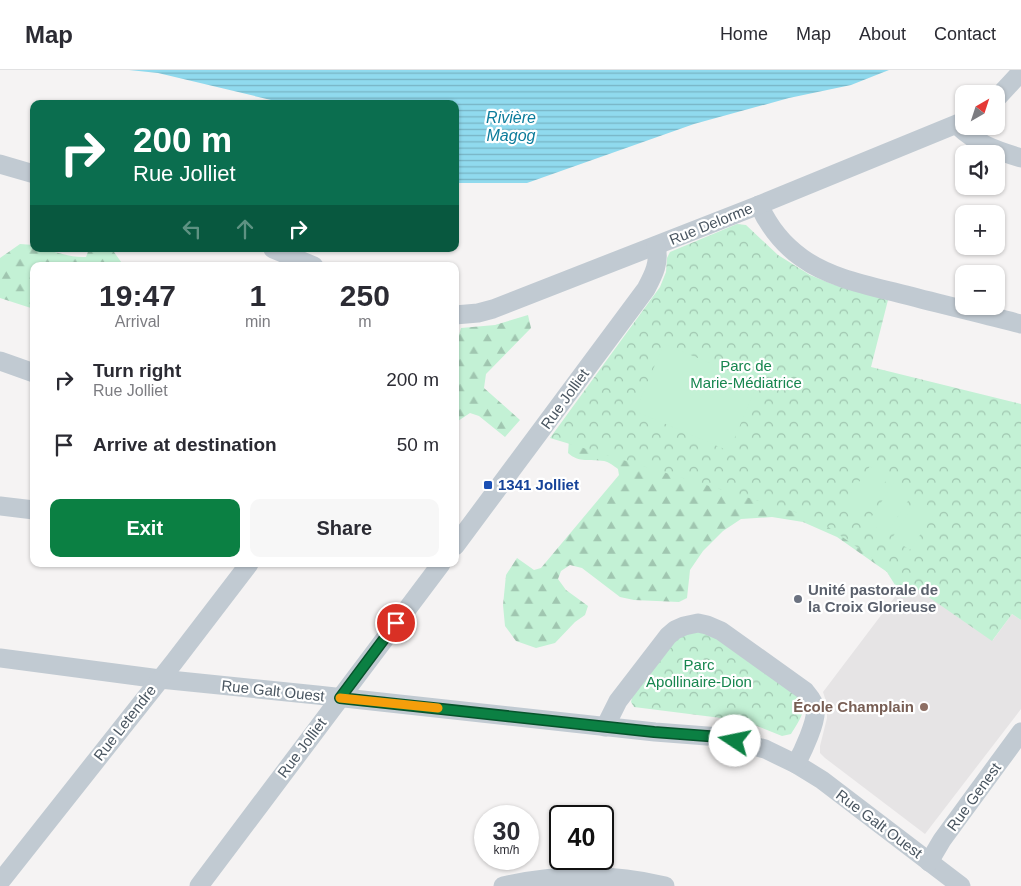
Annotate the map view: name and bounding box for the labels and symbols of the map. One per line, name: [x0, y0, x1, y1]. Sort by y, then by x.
north arrow: [955, 85, 1005, 135]
water label: Rivière Magog: [486, 109, 536, 144]
street label: Rue Delorme: [667, 199, 755, 248]
park label: Parc de Marie-Médiatrice: [690, 357, 802, 391]
street label: Rue Jolliet: [537, 365, 593, 432]
place label: 1341 Jolliet: [498, 476, 579, 493]
marker: 1341 Jolliet: [482, 479, 494, 491]
place label: Unité pastorale de la Croix Glorieuse: [808, 581, 938, 615]
marker: Unité pastorale de la Croix Glorieuse: [792, 593, 804, 605]
pin: [375, 602, 417, 644]
park label: Parc Apollinaire-Dion: [646, 656, 752, 690]
street label: Rue Galt Ouest: [221, 677, 326, 704]
street label: Rue Letendre: [90, 682, 159, 764]
place label: École Champlain: [793, 698, 914, 715]
marker: École Champlain: [918, 701, 930, 713]
street label: Rue Jolliet: [274, 714, 330, 781]
position arrow: [708, 714, 760, 766]
street label: Rue Genest: [943, 759, 1004, 834]
street label: Rue Galt Ouest: [833, 786, 926, 862]
speed limit sign: 40: [549, 805, 614, 870]

